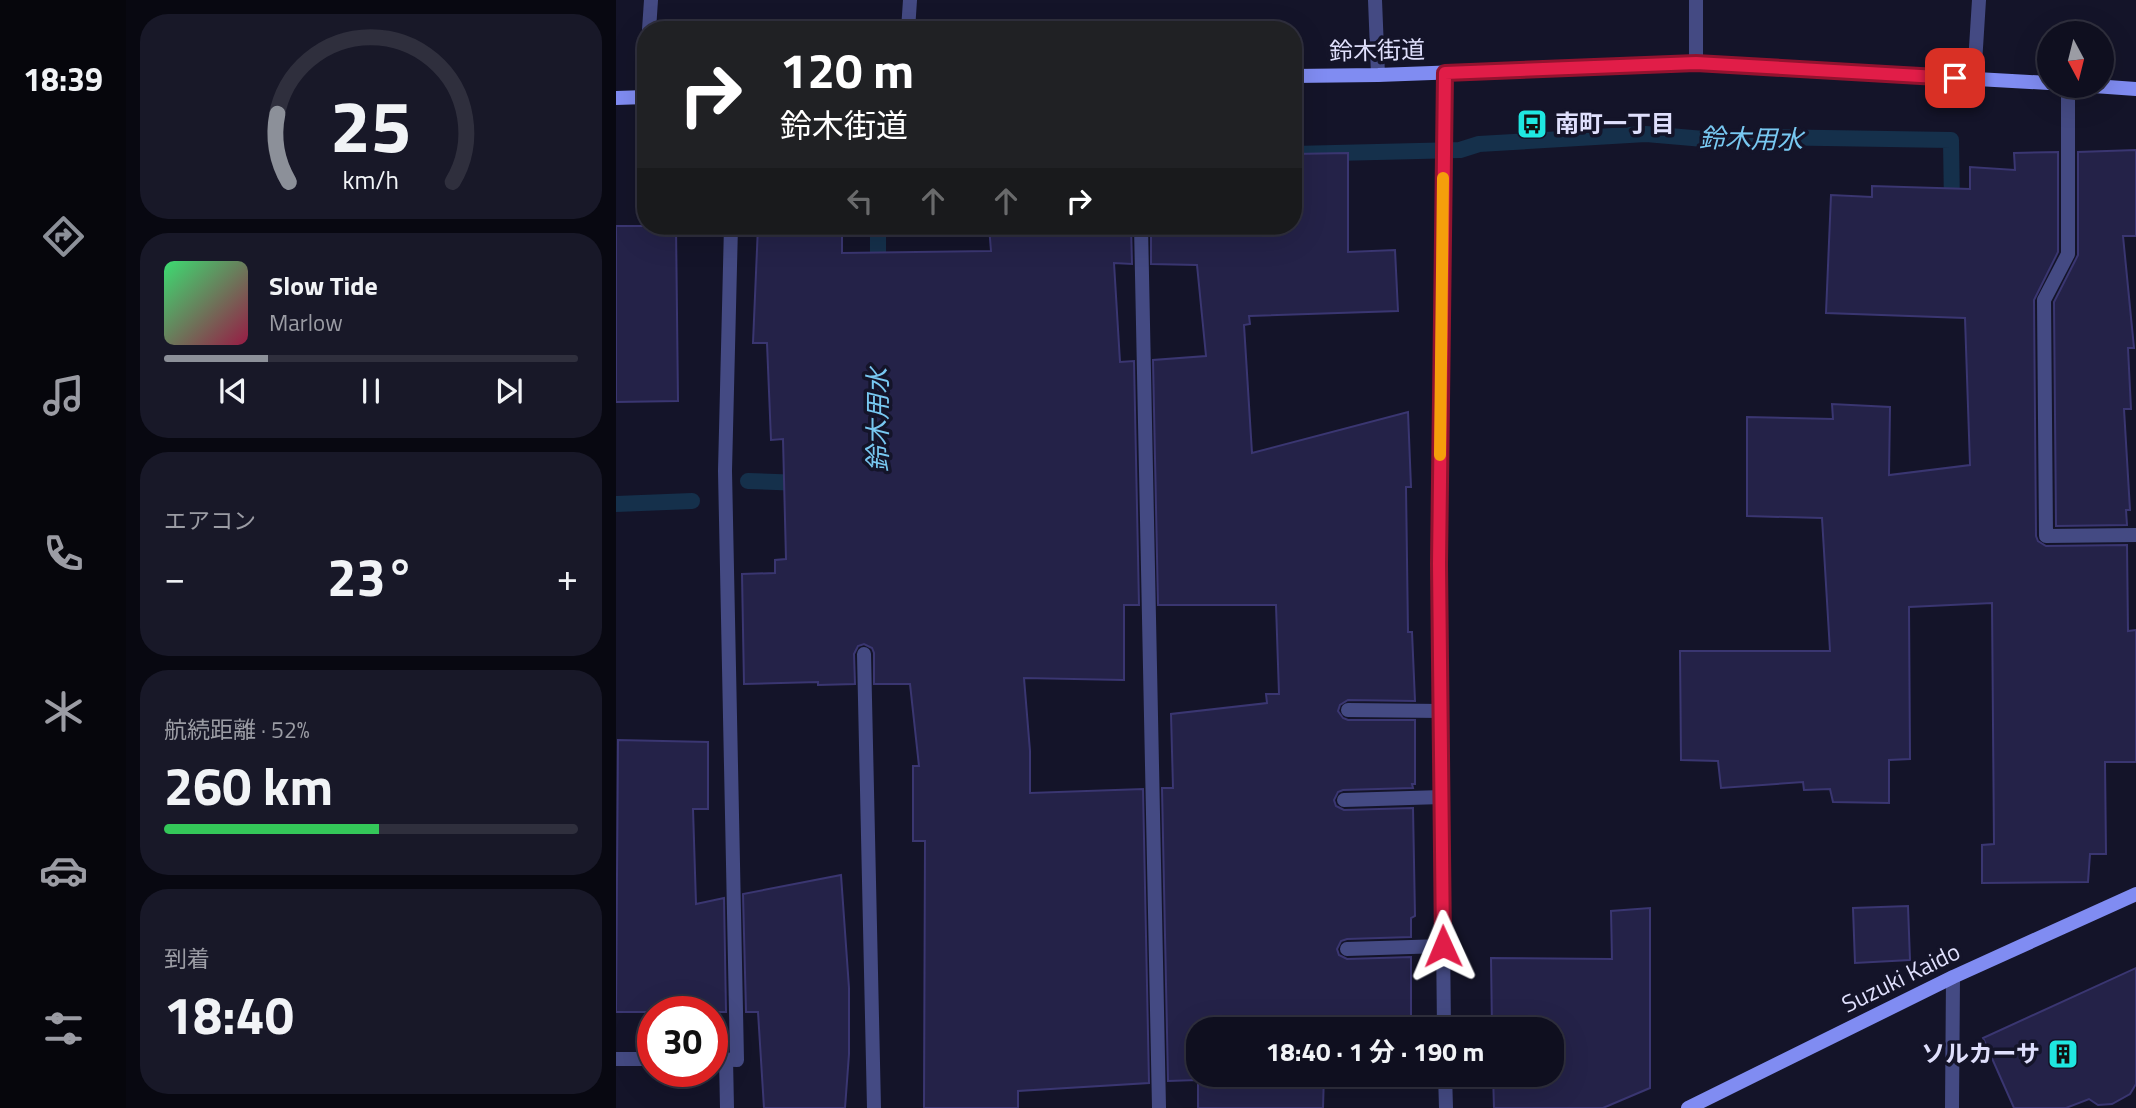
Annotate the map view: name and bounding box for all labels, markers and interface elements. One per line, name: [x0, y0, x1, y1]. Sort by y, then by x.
north arrow: [2037, 21, 2114, 98]
map controls: [2037, 21, 2114, 98]
street label: 鈴木街道: [1329, 31, 1425, 69]
text: 120 m: [780, 32, 914, 107]
pin: [1925, 48, 1985, 108]
icon: right: [665, 49, 756, 140]
text: 18:39: [23, 55, 103, 103]
icon: arrive: [1936, 59, 1974, 97]
text: 25: [330, 71, 412, 181]
text: 鈴木街道: [780, 101, 908, 149]
place label: 南町一丁目: [1555, 105, 1675, 141]
bus stop icon: 南町一丁目: [1515, 107, 1549, 141]
water label: 鈴木用水: [1699, 118, 1806, 159]
text: km/h: [343, 161, 399, 199]
icon: left: [841, 182, 879, 220]
icon: ahead: [914, 182, 952, 220]
icon: ahead: [987, 182, 1025, 220]
icon: right: [1060, 182, 1098, 220]
icon: directions: [39, 212, 88, 261]
text: Slow Tide: [269, 266, 378, 305]
text: Marlow: [269, 305, 343, 340]
water label: 鈴木用水: [858, 365, 897, 472]
icon: music: [39, 371, 88, 420]
icon: previous: [214, 372, 252, 410]
icon: pause: [352, 372, 390, 410]
icon: next: [490, 372, 528, 410]
text: エアコン: [164, 503, 256, 538]
icon: phone: [39, 529, 88, 578]
text: 23°: [327, 537, 415, 616]
text: −: [164, 548, 185, 606]
text: +: [557, 548, 578, 606]
icon: climate: [39, 687, 88, 736]
text: 航続距離 · 52%: [164, 712, 310, 747]
text: 260 km: [164, 746, 333, 825]
icon: car: [39, 846, 88, 895]
position arrow: [1406, 909, 1480, 983]
street label: Suzuki Kaido: [1835, 933, 1966, 1021]
text: 到着: [164, 941, 210, 976]
text: 18:40: [164, 975, 294, 1054]
speed limit sign: 30: [637, 996, 728, 1087]
icon: filters: [39, 1004, 88, 1053]
text: 18:40 · 1 分 · 190 m: [1266, 1032, 1484, 1071]
place label: ソルカーサ: [1921, 1035, 2040, 1071]
building icon: ソルカーサ: [2046, 1037, 2080, 1071]

